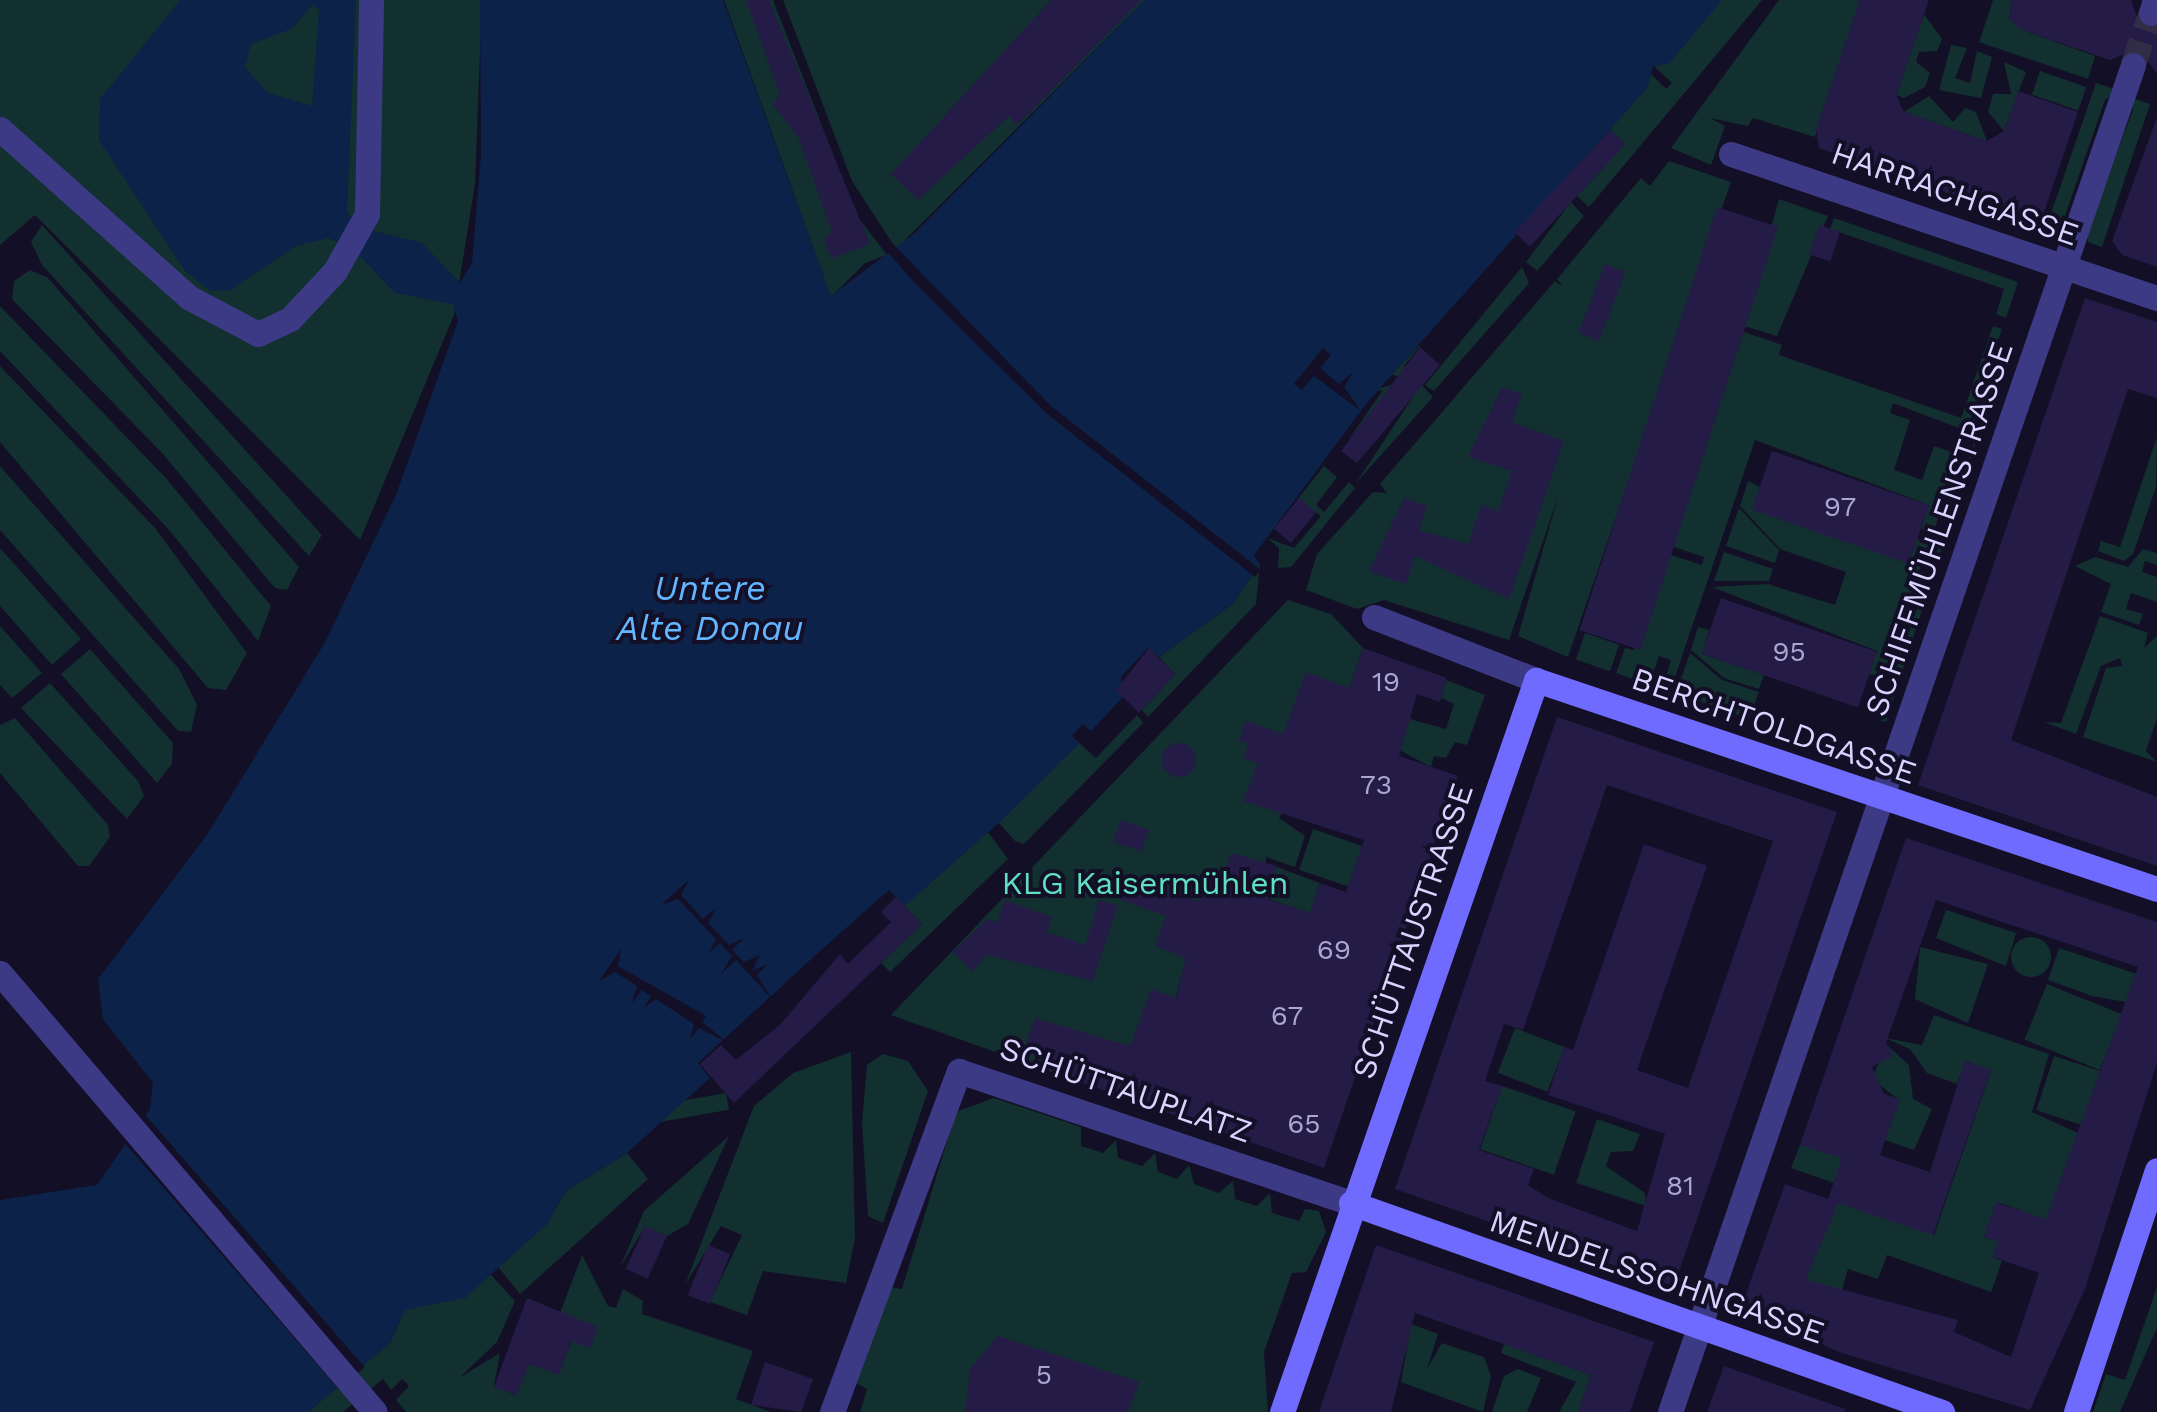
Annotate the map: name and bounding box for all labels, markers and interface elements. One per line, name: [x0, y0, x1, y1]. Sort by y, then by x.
street label: HARRACHGASSE: [1827, 134, 2083, 254]
street label: SCHIFFMÜHLENSTRASSE: [1857, 337, 2021, 721]
house number: 97: [1824, 490, 1856, 524]
water label: Untere Alte Donau: [616, 567, 804, 649]
house number: 95: [1772, 635, 1806, 669]
street label: BERCHTOLDGASSE: [1627, 659, 1921, 793]
house number: 19: [1372, 665, 1400, 699]
house number: 73: [1360, 768, 1392, 802]
street label: SCHÜTTAUSTRASSE: [1344, 778, 1482, 1084]
park label: KLG Kaisermühlen: [1001, 864, 1289, 902]
house number: 69: [1317, 933, 1351, 967]
house number: 67: [1271, 999, 1303, 1033]
street label: SCHÜTTAUPLATZ: [995, 1029, 1257, 1151]
house number: 65: [1287, 1107, 1321, 1141]
house number: 81: [1666, 1169, 1694, 1203]
street label: MENDELSSOHNGASSE: [1485, 1202, 1829, 1352]
house number: 5: [1036, 1358, 1052, 1392]

